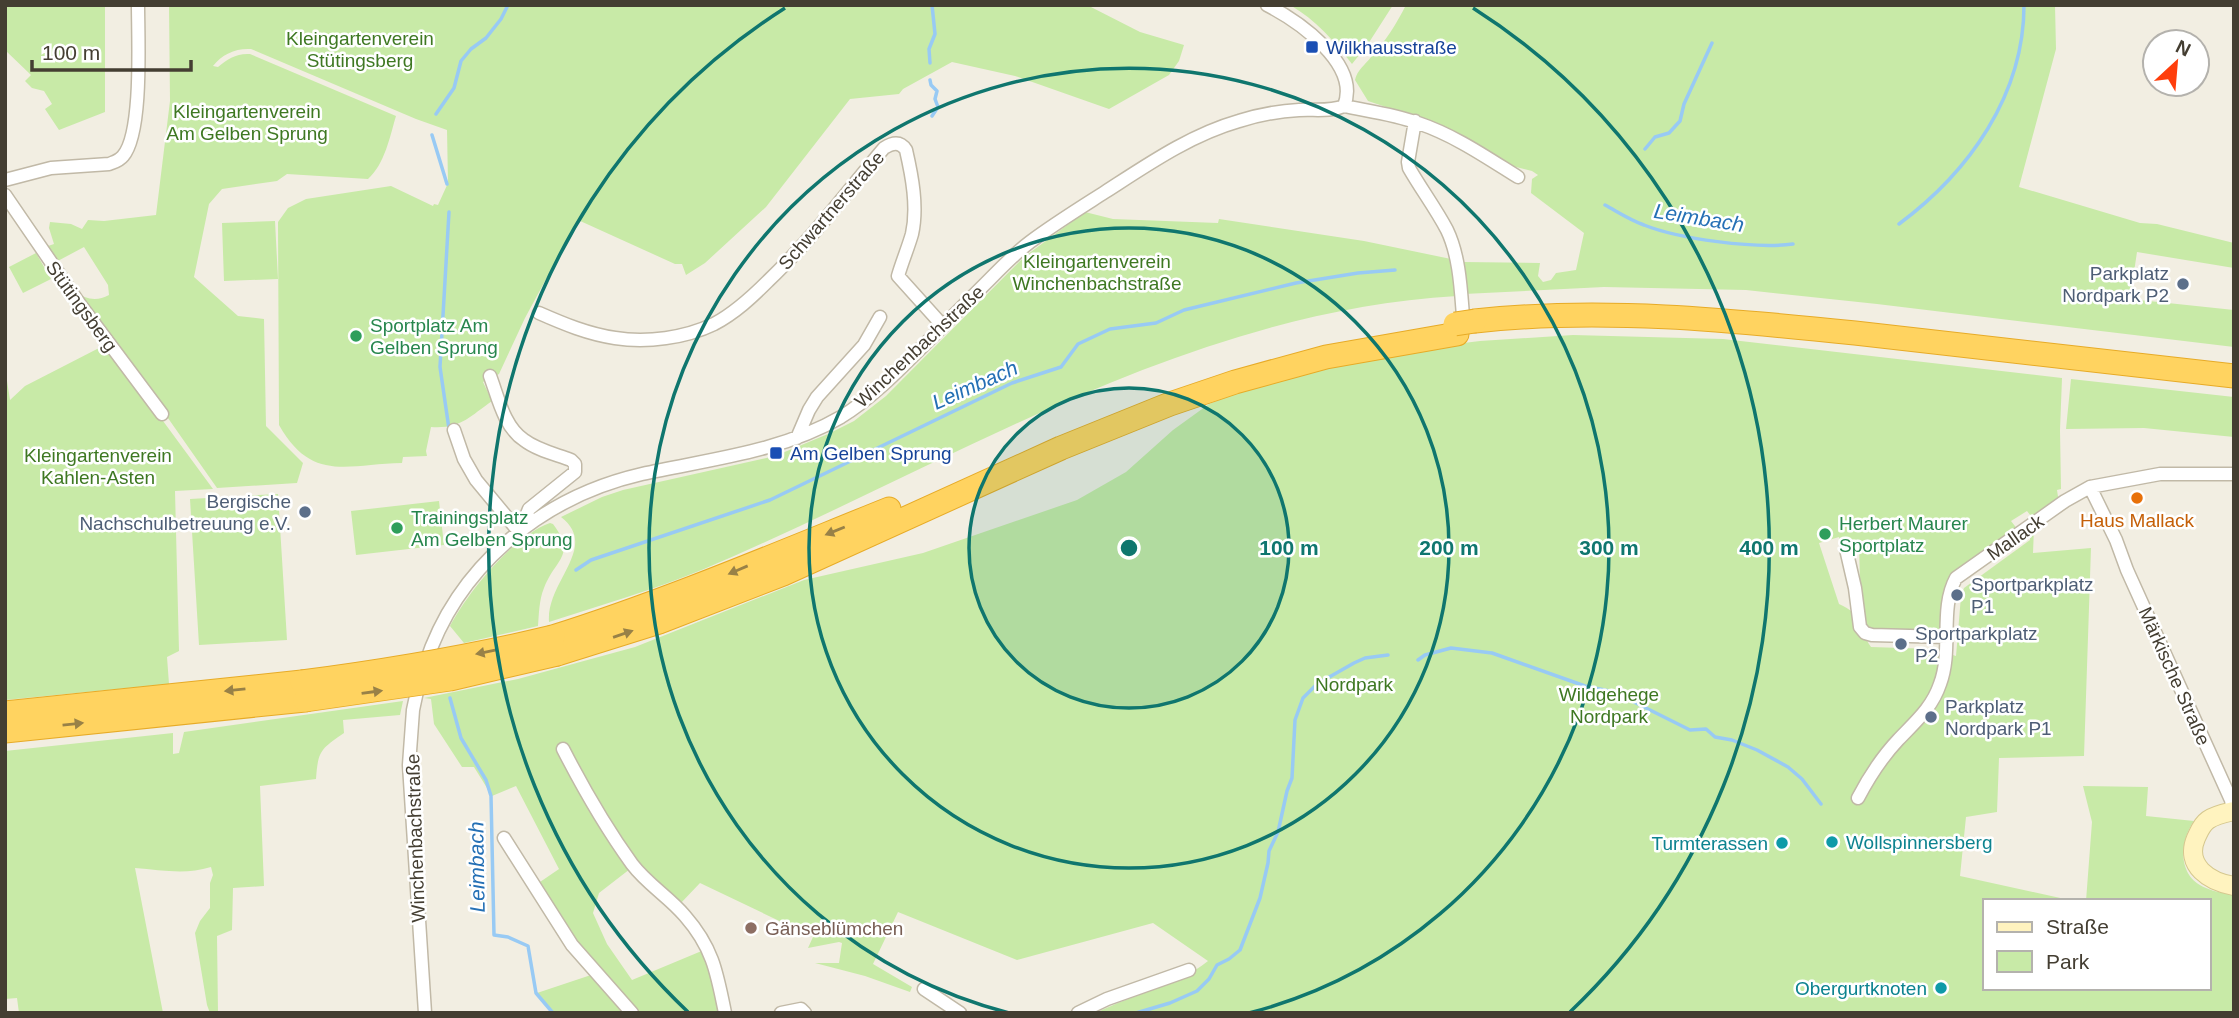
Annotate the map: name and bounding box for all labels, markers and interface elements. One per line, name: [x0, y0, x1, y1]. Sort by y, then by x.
scale bar: [32, 28, 191, 72]
park label: Kleingartenverein Stütingsberg: [286, 28, 434, 71]
north arrow: [2141, 28, 2211, 98]
text: N: [2172, 36, 2194, 61]
place label: Wilkhausstraße: [1326, 37, 1457, 58]
marker: Wilkhausstraße: [1304, 39, 1320, 55]
text: 100 m: [42, 41, 100, 64]
park label: Kleingartenverein Am Gelben Sprung: [166, 101, 328, 144]
street label: Schwartnerstraße: [774, 147, 888, 274]
water label: Leimbach: [1652, 199, 1746, 236]
park label: Kleingartenverein Winchenbachstraße: [1013, 251, 1181, 294]
street label: Stütingsberg: [42, 257, 121, 356]
place label: Parkplatz Nordpark P2: [2062, 263, 2169, 306]
marker: Parkplatz Nordpark P2: [2175, 276, 2191, 292]
street label: Winchenbachstraße: [850, 281, 988, 412]
place label: Sportplatz Am Gelben Sprung: [370, 315, 498, 358]
marker: Sportplatz Am Gelben Sprung: [348, 328, 364, 344]
water label: Leimbach: [929, 356, 1021, 414]
place label: Am Gelben Sprung: [790, 443, 952, 464]
park label: Kleingartenverein Kahlen-Asten: [24, 445, 172, 488]
marker: Am Gelben Sprung: [768, 445, 784, 461]
marker: Haus Mallack: [2129, 490, 2145, 506]
place label: Bergische Nachschulbetreuung e.V.: [79, 491, 291, 534]
marker: Bergische Nachschulbetreuung e.V.: [297, 504, 313, 520]
place label: Trainingsplatz Am Gelben Sprung: [411, 507, 573, 550]
street label: Mallack: [1983, 510, 2048, 564]
place label: Haus Mallack: [2080, 510, 2195, 531]
place label: Herbert Maurer Sportplatz: [1839, 513, 1968, 556]
marker: Trainingsplatz Am Gelben Sprung: [389, 520, 405, 536]
one-way arrow: [824, 525, 845, 536]
marker: Herbert Maurer Sportplatz: [1817, 526, 1833, 542]
centre of rings: [1117, 536, 1141, 560]
text: 100 m: [1259, 536, 1319, 559]
text: 200 m: [1419, 536, 1479, 559]
text: 300 m: [1579, 536, 1639, 559]
text: 400 m: [1739, 536, 1799, 559]
one-way arrow: [727, 565, 748, 576]
place label: Sportparkplatz P1: [1971, 574, 2094, 617]
marker: Sportparkplatz P1: [1949, 587, 1965, 603]
street label: Märkische Straße: [2135, 604, 2214, 748]
place label: Sportparkplatz P2: [1915, 623, 2038, 666]
one-way arrow: [612, 628, 633, 639]
marker: Sportparkplatz P2: [1893, 636, 1909, 652]
one-way arrow: [475, 647, 497, 658]
park label: Nordpark: [1315, 674, 1394, 695]
one-way arrow: [223, 684, 245, 695]
park label: Wildgehege Nordpark: [1559, 684, 1659, 727]
one-way arrow: [361, 686, 383, 697]
place label: Parkplatz Nordpark P1: [1945, 696, 2052, 739]
marker: Parkplatz Nordpark P1: [1923, 709, 1939, 725]
one-way arrow: [62, 719, 84, 730]
street label: Winchenbachstraße: [402, 753, 429, 923]
water label: Leimbach: [464, 821, 489, 913]
place label: Wollspinnersberg: [1846, 832, 1992, 853]
place label: Turmterassen: [1652, 833, 1768, 854]
marker: Wollspinnersberg: [1824, 834, 1840, 850]
marker: Turmterassen: [1774, 835, 1790, 851]
legend: [1983, 899, 2211, 990]
text: Straße: [2046, 915, 2109, 938]
place label: Gänseblümchen: [765, 918, 903, 939]
marker: Gänseblümchen: [743, 920, 759, 936]
text: Park: [2046, 950, 2090, 973]
place label: Obergurtknoten: [1795, 978, 1927, 999]
marker: Obergurtknoten: [1933, 980, 1949, 996]

